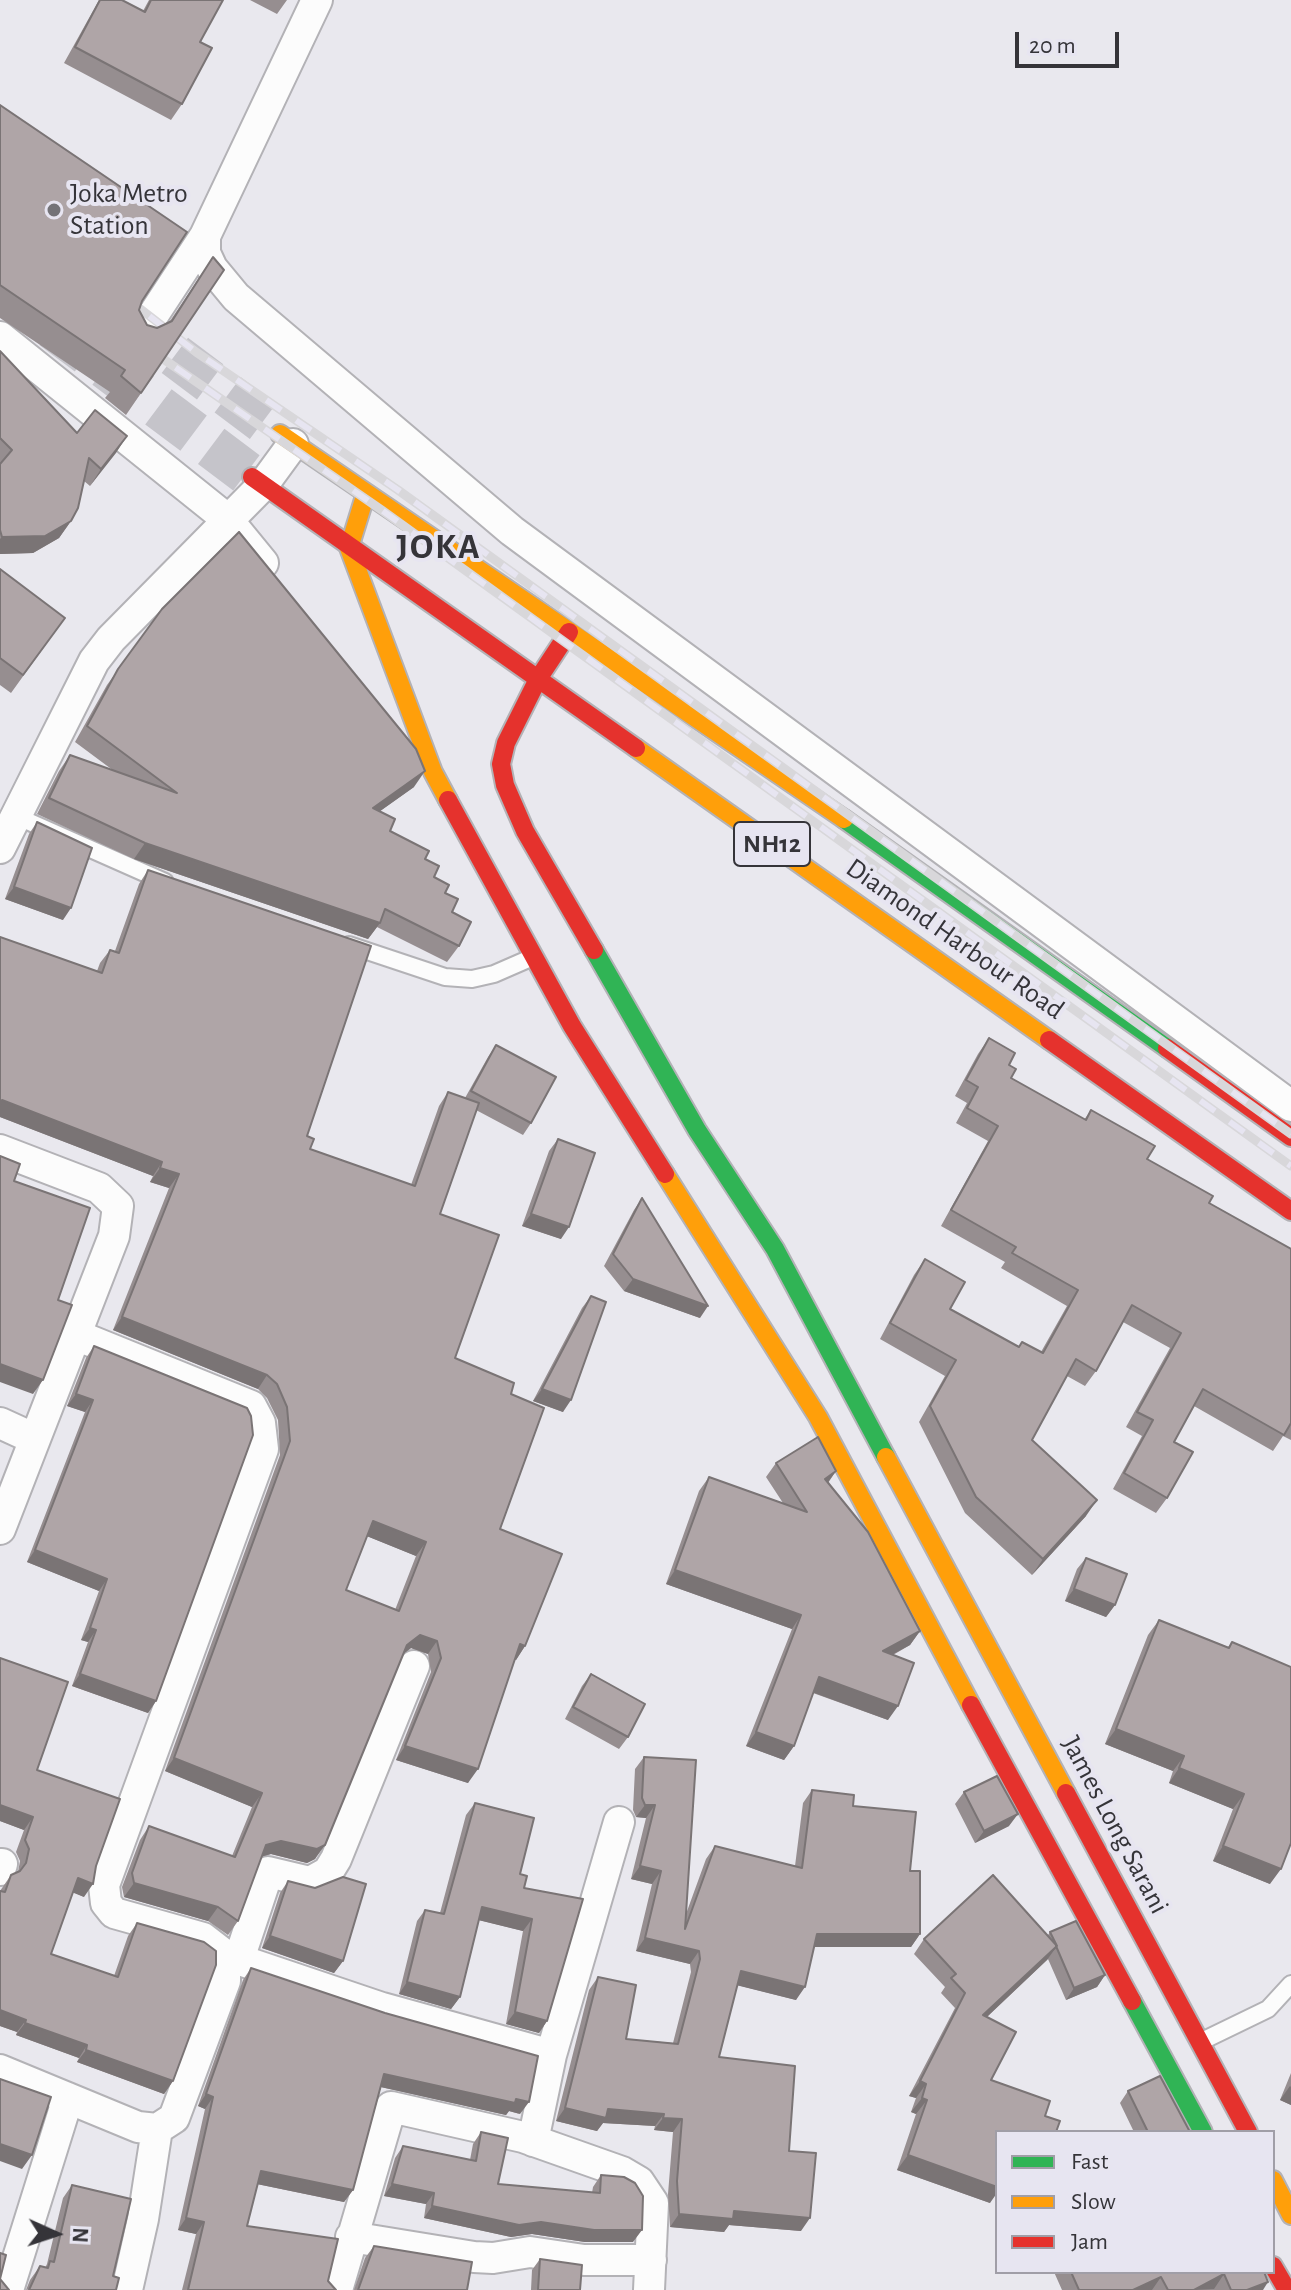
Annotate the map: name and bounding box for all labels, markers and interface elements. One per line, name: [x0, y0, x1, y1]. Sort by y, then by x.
scale bar: [1019, 16, 1123, 66]
text: 20 m: [1029, 34, 1076, 58]
place label: Joka Metro Station: [70, 177, 188, 243]
marker: Joka Metro Station: [45, 201, 63, 219]
district label: JOKA: [396, 525, 482, 569]
road number: NH12: [734, 822, 810, 866]
street label: Diamond Harbour Road: [839, 851, 1071, 1027]
street label: James Long Sarani: [1054, 1730, 1176, 1920]
legend: [995, 2130, 1275, 2274]
text: Fast: [1071, 2150, 1108, 2174]
text: Slow: [1071, 2190, 1116, 2214]
north arrow: [16, 2194, 96, 2274]
text: N: [69, 2227, 91, 2243]
text: Jam: [1071, 2230, 1108, 2254]

